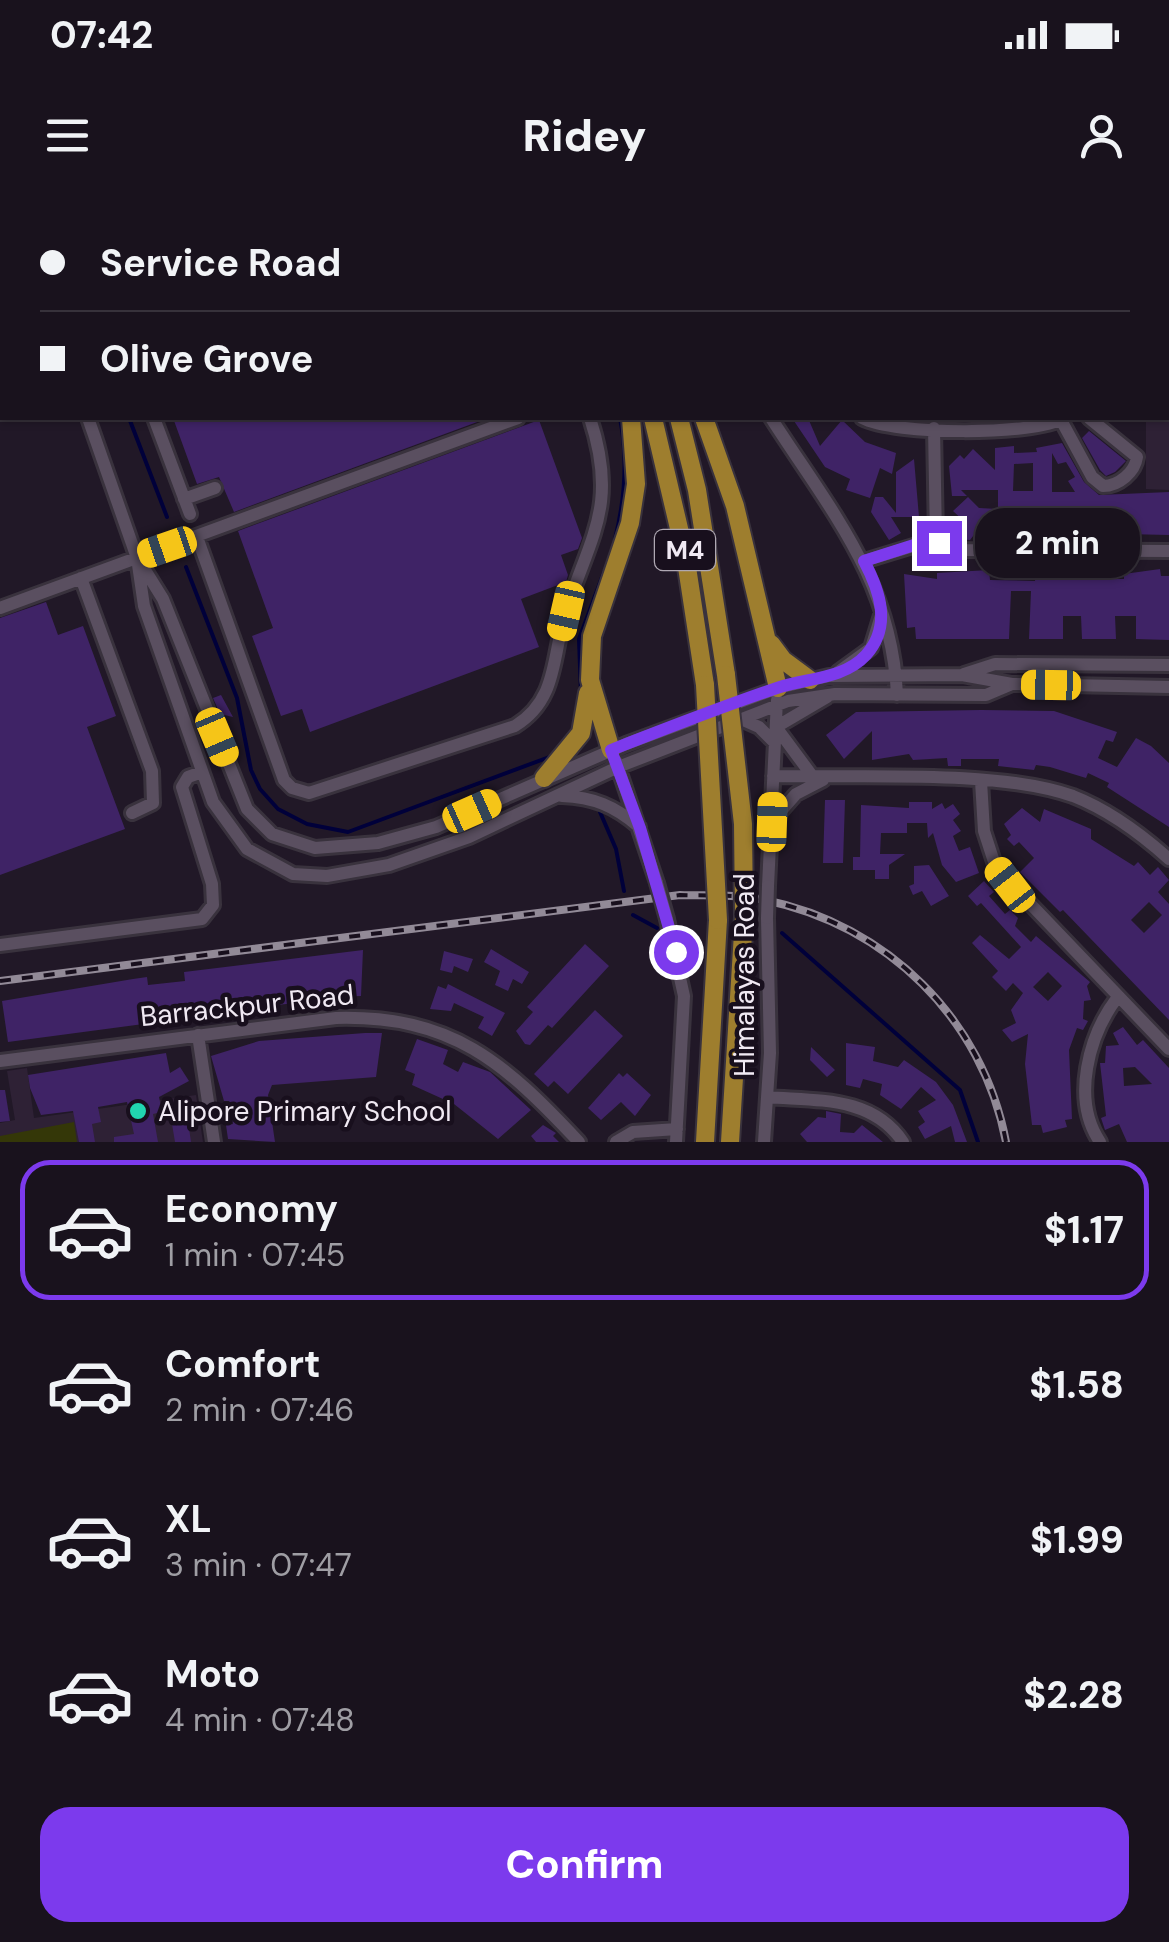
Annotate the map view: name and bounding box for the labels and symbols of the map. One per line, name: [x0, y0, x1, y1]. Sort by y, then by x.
callout: 2 min: [974, 508, 1139, 578]
route end: [917, 521, 962, 566]
car: [134, 523, 200, 571]
road number: M4: [655, 530, 715, 570]
car: [545, 578, 587, 644]
car: [1021, 669, 1081, 701]
car: [191, 704, 243, 770]
car: [438, 785, 506, 837]
car: [756, 791, 788, 853]
car: [980, 852, 1040, 918]
street label: Himalayas Road: [726, 873, 763, 1077]
route start: [654, 930, 699, 975]
street label: Barrackpur Road: [138, 976, 356, 1035]
place label: Alipore Primary School: [158, 1093, 452, 1130]
marker: Alipore Primary School: [127, 1100, 149, 1122]

